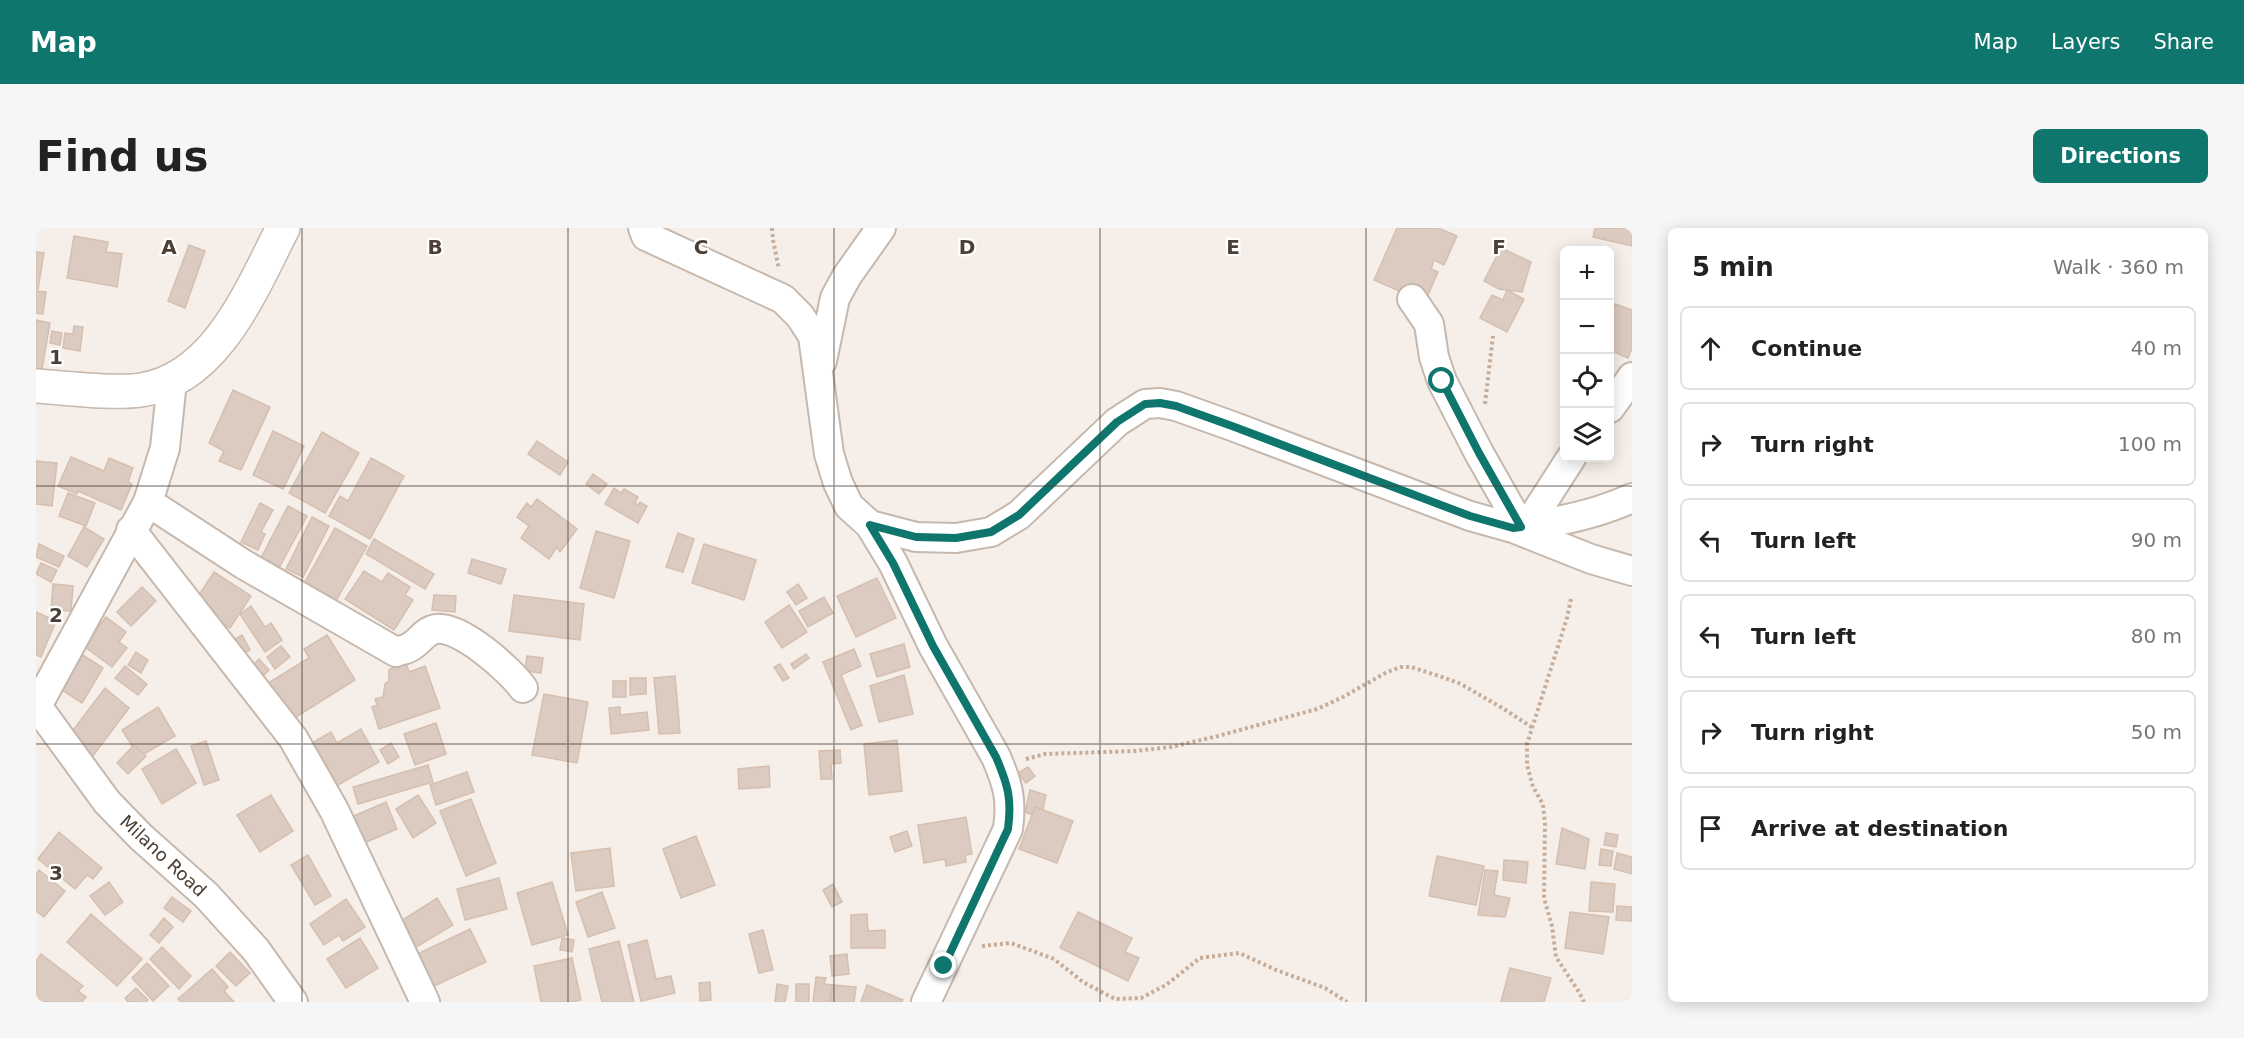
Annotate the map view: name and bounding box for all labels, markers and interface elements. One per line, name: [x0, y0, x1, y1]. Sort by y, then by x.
text: Map: [30, 26, 97, 59]
text: Map: [1974, 30, 2018, 54]
text: Layers: [2051, 30, 2120, 54]
text: Share: [2153, 30, 2214, 54]
button: Directions: [2033, 129, 2208, 183]
text: Find us: [36, 132, 209, 181]
text: A: [161, 235, 177, 259]
text: B: [427, 235, 443, 259]
text: C: [694, 235, 708, 259]
text: D: [959, 235, 975, 259]
text: E: [1226, 235, 1240, 259]
text: F: [1492, 235, 1506, 259]
map controls: [1560, 246, 1614, 462]
button: +: [1560, 246, 1614, 300]
text: 5 min: [1692, 252, 1774, 282]
text: Walk · 360 m: [2053, 255, 2184, 279]
button: −: [1560, 300, 1614, 354]
icon: ahead: [1694, 332, 1727, 365]
text: Continue: [1751, 336, 1862, 361]
text: 40 m: [2131, 336, 2182, 360]
text: 1: [49, 345, 63, 369]
button: locate: [1560, 354, 1614, 408]
route start: [1428, 367, 1454, 393]
button: layers: [1560, 408, 1614, 462]
icon: right: [1694, 428, 1727, 461]
text: Turn right: [1751, 432, 1874, 457]
text: 100 m: [2118, 432, 2182, 456]
icon: left: [1694, 524, 1727, 557]
text: Turn left: [1751, 528, 1856, 553]
text: 90 m: [2131, 528, 2182, 552]
text: 2: [49, 603, 63, 627]
icon: left: [1694, 620, 1727, 653]
text: Turn left: [1751, 624, 1856, 649]
text: 80 m: [2131, 624, 2182, 648]
icon: right: [1694, 716, 1727, 749]
text: Turn right: [1751, 720, 1874, 745]
text: 50 m: [2131, 720, 2182, 744]
street label: Milano Road: [116, 810, 211, 901]
icon: arrive: [1694, 812, 1727, 845]
text: Arrive at destination: [1751, 816, 2008, 841]
text: 3: [49, 861, 63, 885]
route end: [930, 952, 956, 978]

